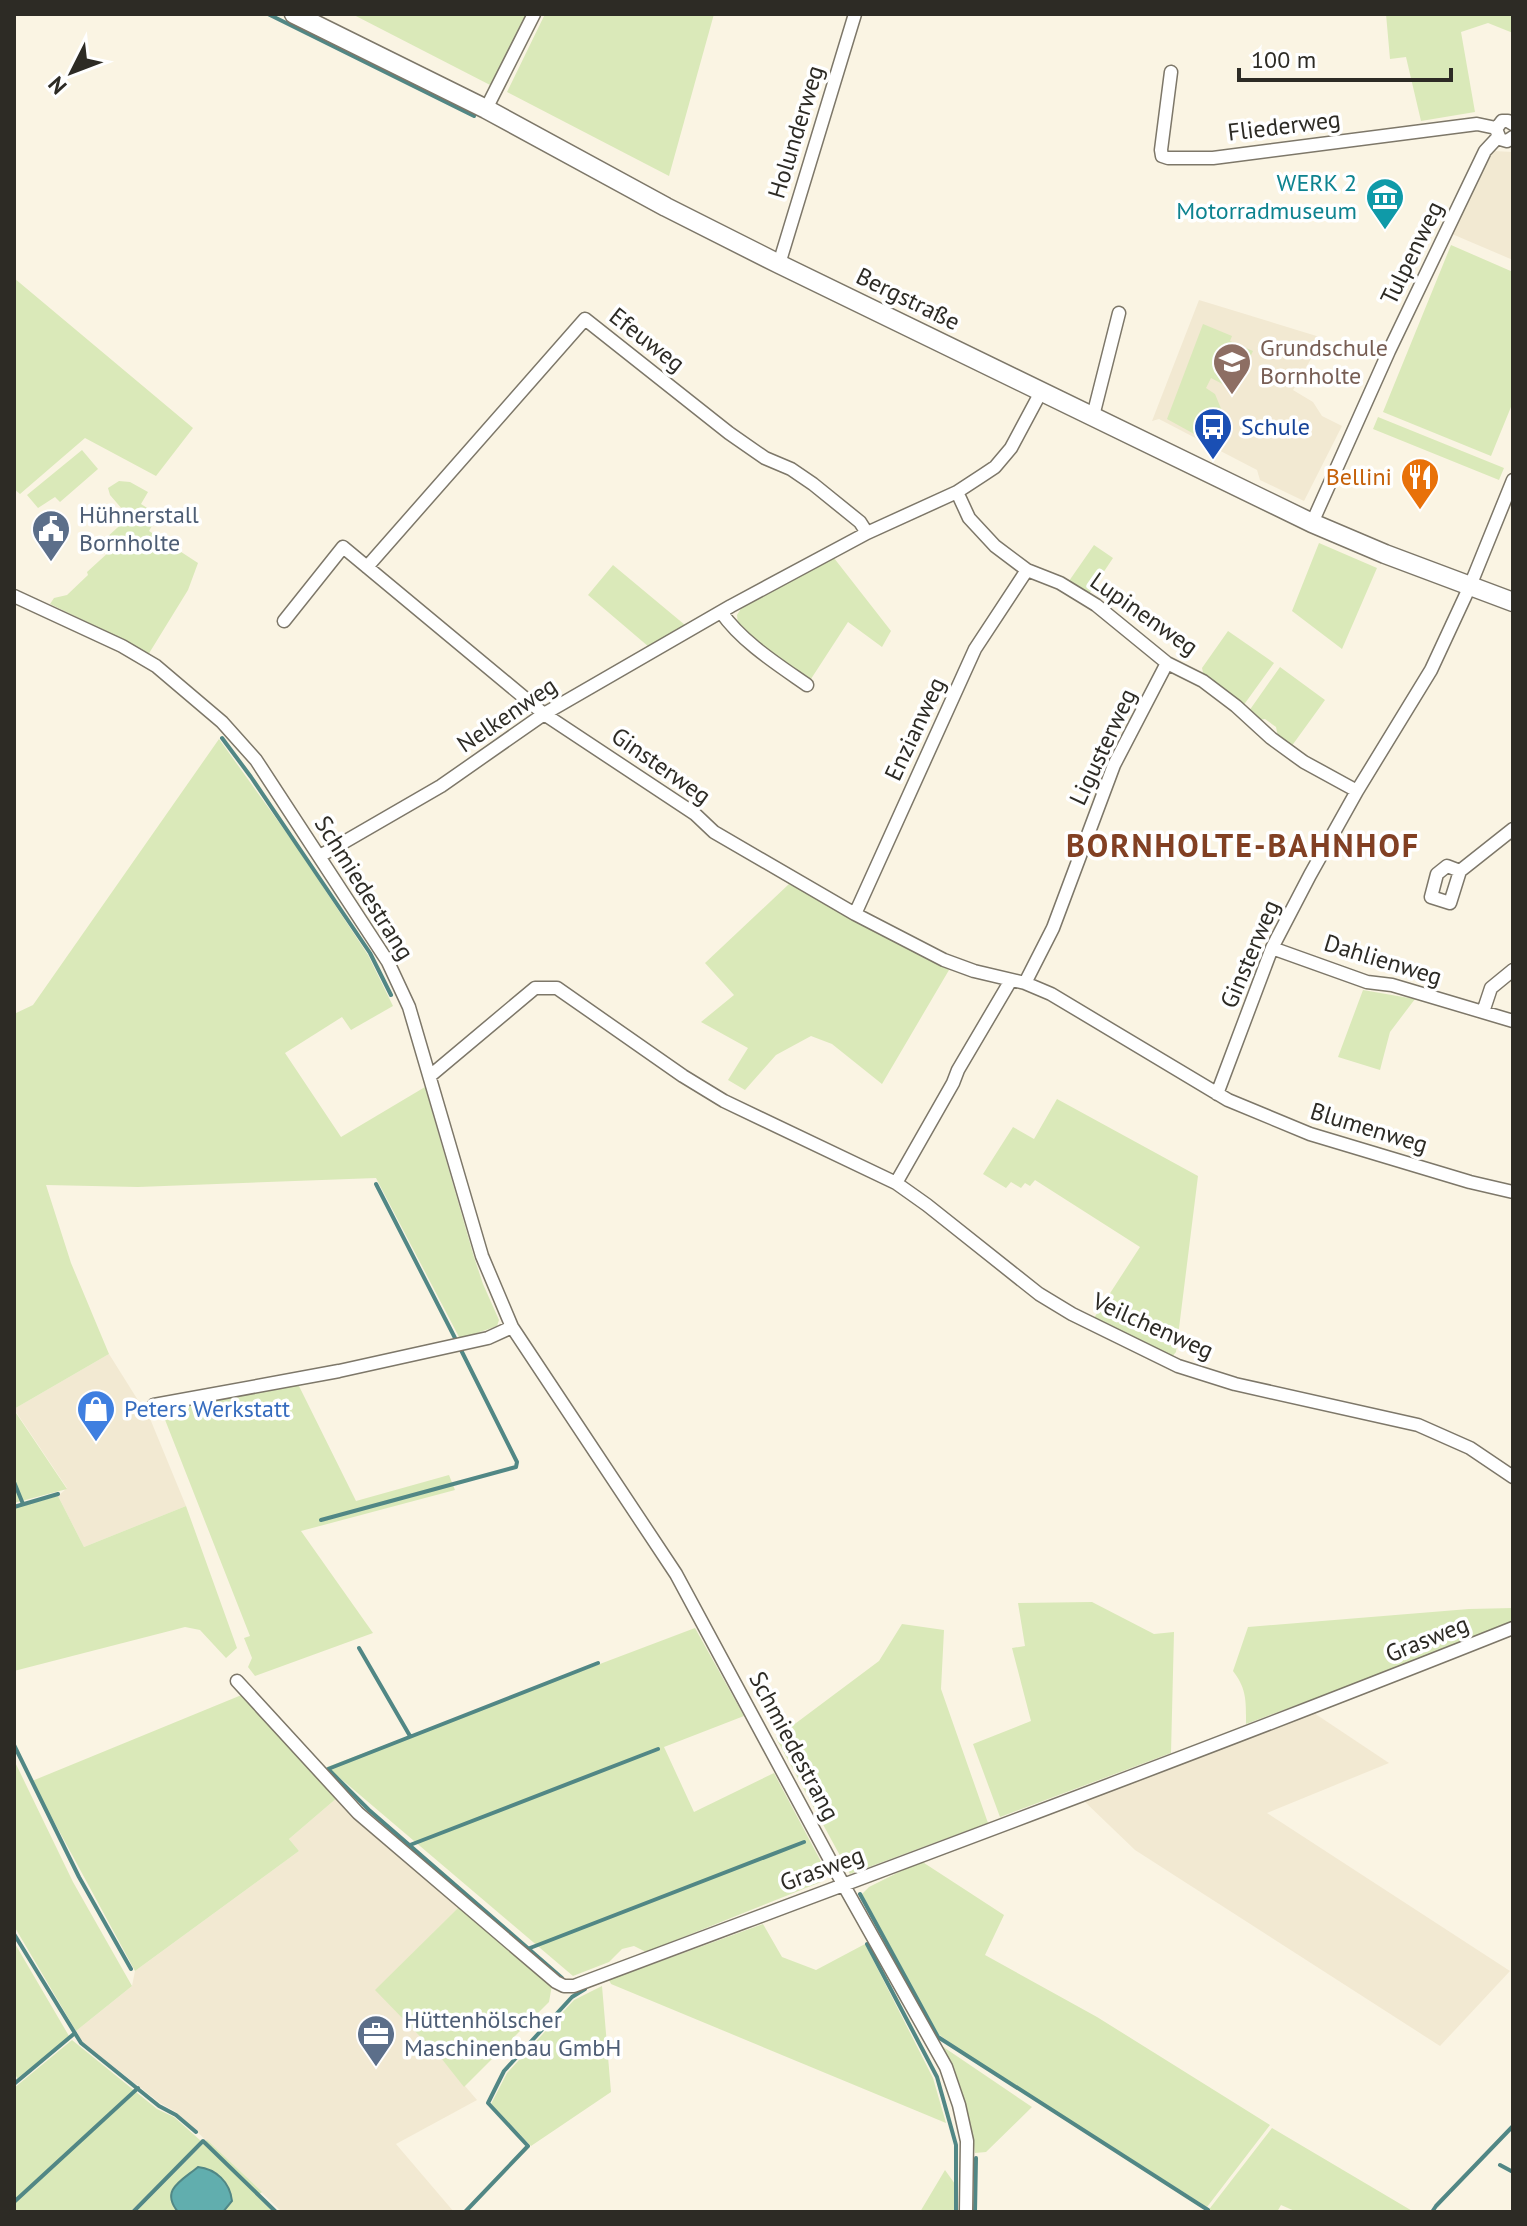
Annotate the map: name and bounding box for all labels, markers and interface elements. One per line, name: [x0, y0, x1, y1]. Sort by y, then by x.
north arrow: [32, 32, 112, 112]
scale bar: [1239, 32, 1451, 82]
text: 100 m: [1251, 44, 1316, 75]
street label: Holunderweg: [761, 62, 830, 202]
text: N: [42, 71, 72, 100]
street label: Fliederweg: [1226, 103, 1342, 148]
place label: WERK 2 Motorradmuseum: [1176, 167, 1357, 226]
museum icon: WERK 2 Motorradmuseum: [1364, 176, 1406, 231]
street label: Tulpenweg: [1373, 196, 1450, 310]
street label: Bergstraße: [851, 260, 965, 337]
street label: Efeuweg: [603, 300, 691, 379]
place label: Grundschule Bornholte: [1260, 332, 1388, 391]
school or university icon: Grundschule Bornholte: [1211, 341, 1253, 396]
bus stop icon: Schule: [1192, 406, 1234, 461]
place label: Schule: [1241, 411, 1310, 442]
restaurant icon: Bellini: [1399, 456, 1441, 511]
place label: Bellini: [1326, 461, 1392, 492]
place label: Hühnerstall Bornholte: [79, 499, 199, 558]
public building icon: Hühnerstall Bornholte: [30, 508, 72, 563]
street label: Lupinenweg: [1084, 565, 1204, 662]
street label: Nelkenweg: [451, 670, 563, 759]
street label: Enzianweg: [877, 672, 952, 785]
street label: Ligusterweg: [1062, 684, 1143, 810]
street label: Ginsterweg: [605, 720, 717, 811]
street label: Schmiedestrang: [308, 810, 421, 966]
district label: BORNHOLTE-BAHNHOF: [1066, 824, 1420, 866]
street label: Ginsterweg: [1213, 895, 1286, 1013]
street label: Dahlienweg: [1320, 927, 1446, 992]
street label: Blumenweg: [1307, 1095, 1432, 1160]
street label: Veilchenweg: [1087, 1285, 1219, 1366]
shop icon: Peters Werkstatt: [75, 1388, 117, 1443]
place label: Peters Werkstatt: [124, 1393, 290, 1424]
street label: Grasweg: [1381, 1608, 1473, 1669]
street label: Schmiedestrang: [742, 1666, 847, 1826]
street label: Grasweg: [776, 1839, 868, 1898]
place label: Hüttenhölscher Maschinenbau GmbH: [404, 2004, 621, 2063]
office icon: Hüttenhölscher Maschinenbau GmbH: [355, 2013, 397, 2068]

